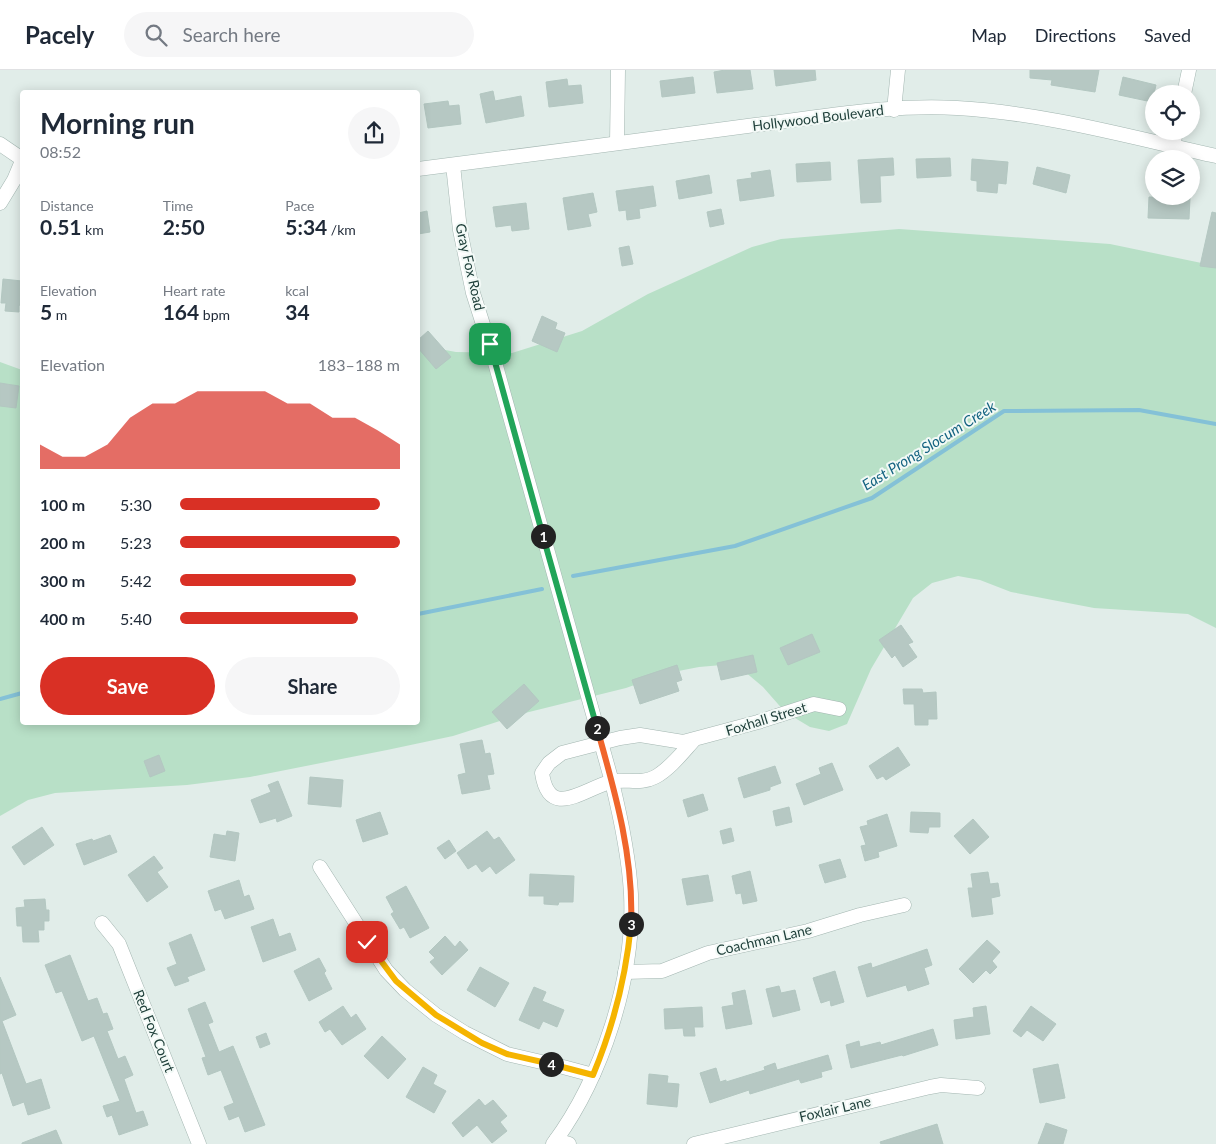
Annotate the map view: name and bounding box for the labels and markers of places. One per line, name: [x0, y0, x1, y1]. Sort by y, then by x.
pin: [469, 323, 511, 365]
pin: 1: [530, 524, 556, 548]
pin: 2: [584, 716, 610, 740]
pin: 3: [618, 912, 644, 936]
pin: [346, 921, 388, 963]
pin: 4: [538, 1052, 564, 1076]

